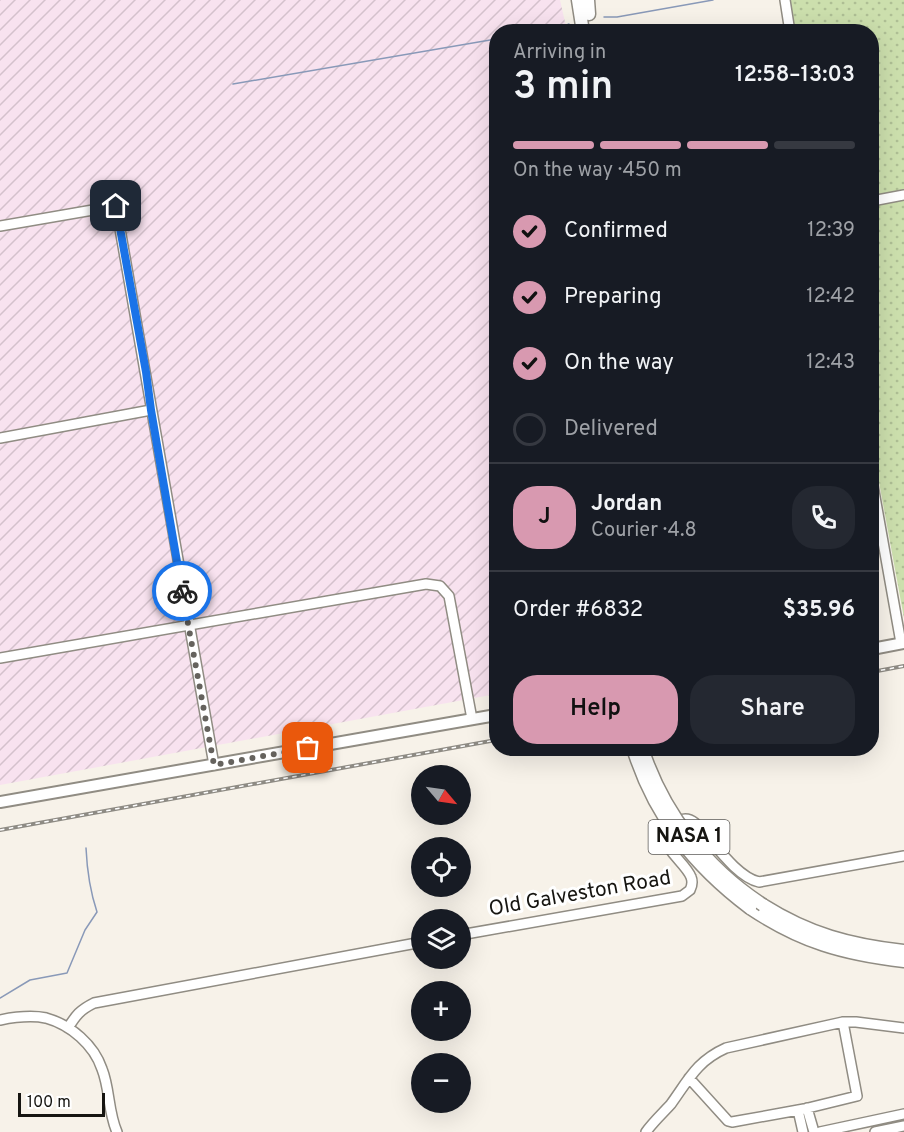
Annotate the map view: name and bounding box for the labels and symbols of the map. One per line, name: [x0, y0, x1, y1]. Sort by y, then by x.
pin: [90, 180, 141, 231]
courier: [152, 561, 212, 621]
pin: [282, 722, 333, 773]
north arrow: [411, 765, 471, 825]
road number: NASA 1: [648, 820, 730, 854]
street label: Old Galveston Road: [487, 865, 673, 923]
scale bar: [18, 1090, 105, 1118]

